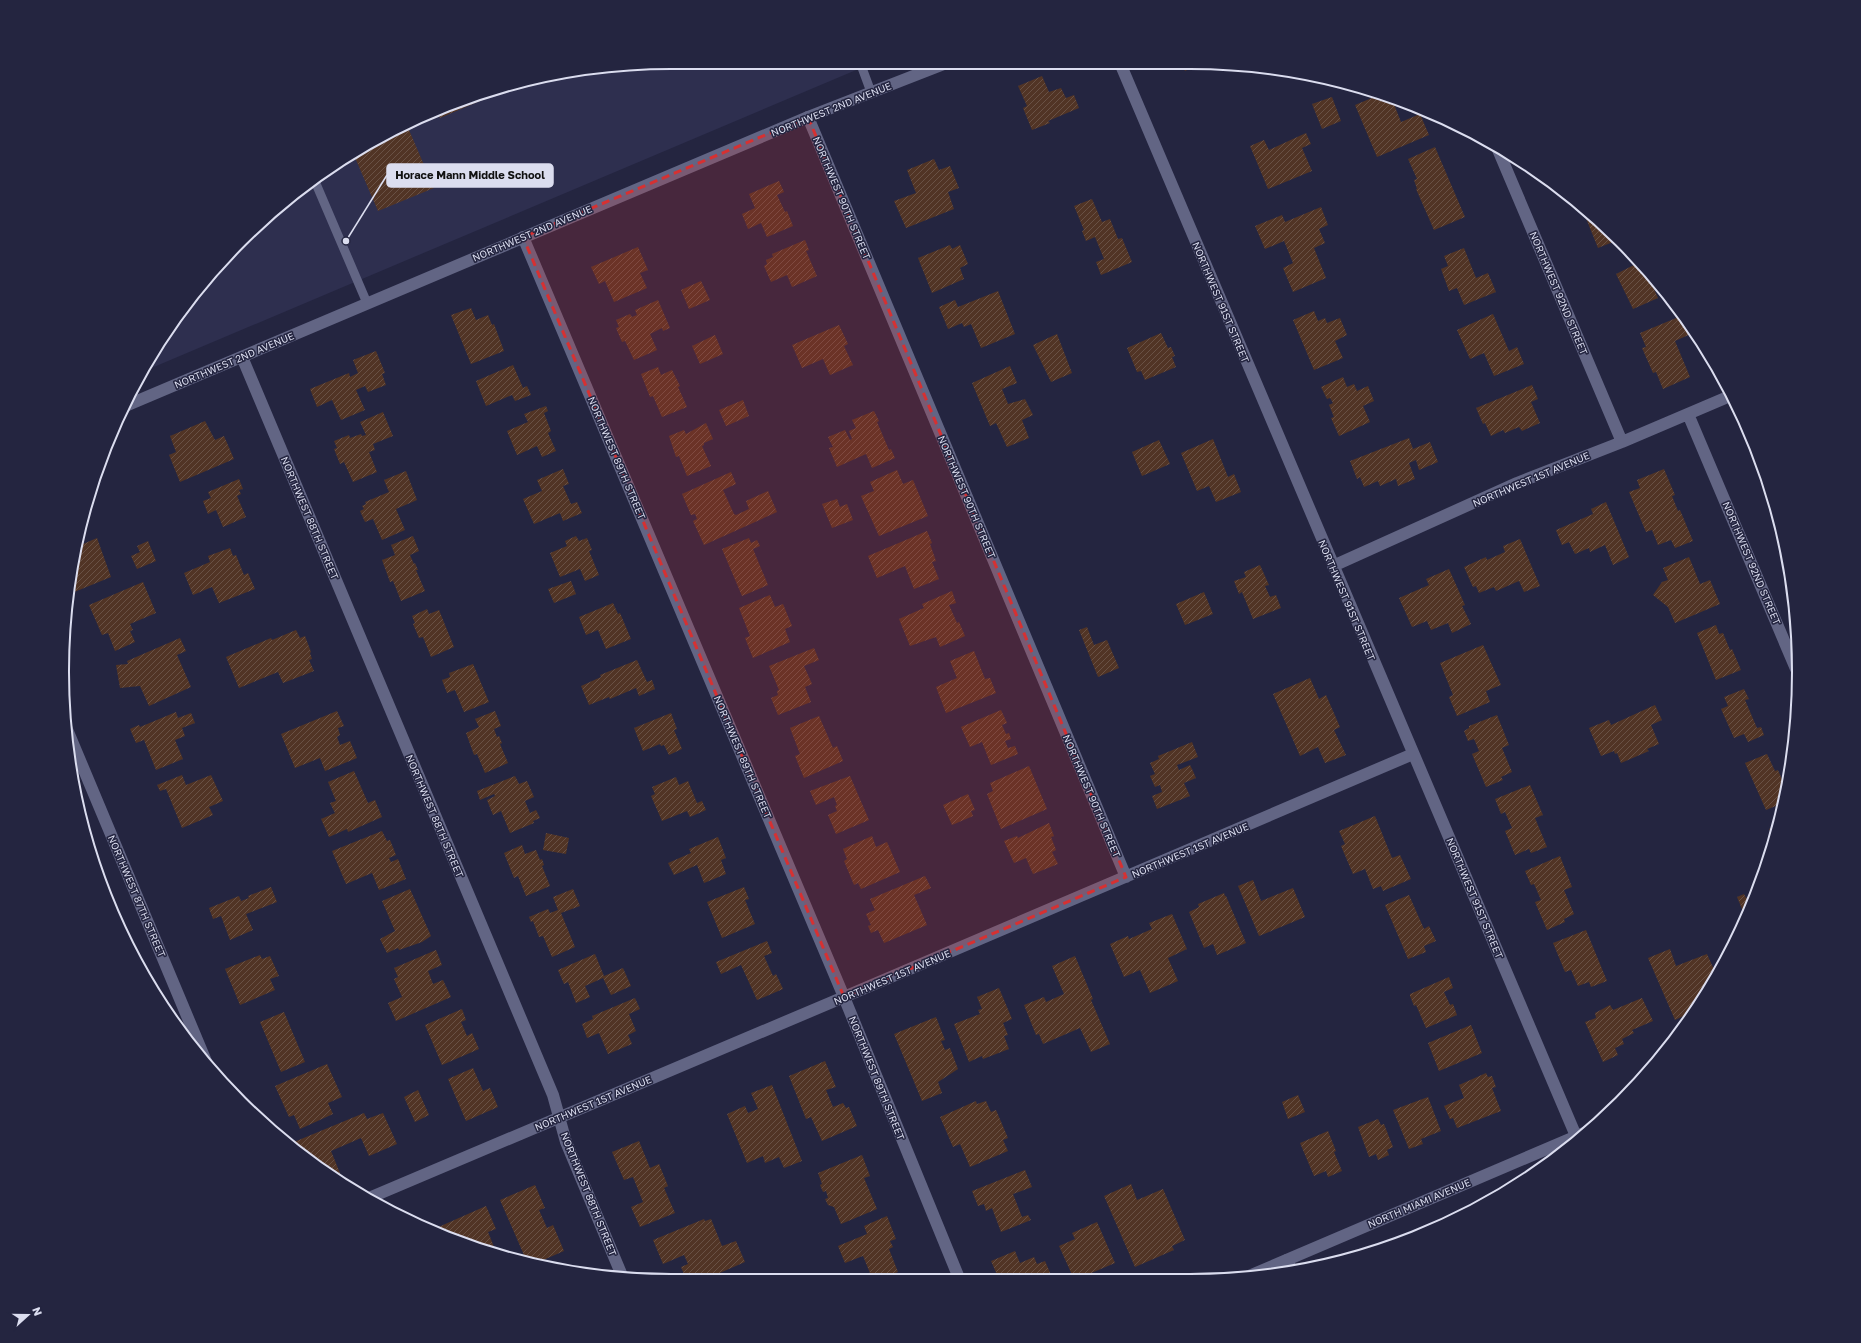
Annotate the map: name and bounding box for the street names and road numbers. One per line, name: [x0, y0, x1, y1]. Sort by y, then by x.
street label: NORTHWEST 2ND AVENUE: [769, 79, 893, 139]
street label: NORTHWEST 90TH STREET: [811, 135, 873, 261]
street label: NORTHWEST 2ND AVENUE: [470, 202, 594, 264]
street label: NORTHWEST 92ND STREET: [1528, 229, 1590, 357]
street label: NORTHWEST 91ST STREET: [1190, 240, 1252, 364]
street label: NORTHWEST 2ND AVENUE: [172, 329, 296, 391]
street label: NORTHWEST 89TH STREET: [586, 395, 648, 521]
street label: NORTHWEST 90TH STREET: [936, 434, 998, 560]
street label: NORTHWEST 1ST AVENUE: [1471, 449, 1591, 509]
street label: NORTHWEST 88TH STREET: [279, 455, 341, 581]
street label: NORTHWEST 92ND STREET: [1721, 499, 1783, 627]
street label: NORTHWEST 91ST STREET: [1316, 538, 1378, 662]
street label: NORTHWEST 89TH STREET: [712, 694, 774, 820]
street label: NORTHWEST 90TH STREET: [1061, 733, 1123, 859]
street label: NORTHWEST 88TH STREET: [404, 753, 466, 879]
street label: NORTHWEST 1ST AVENUE: [1130, 820, 1250, 880]
street label: NORTHWEST 87TH STREET: [106, 833, 168, 959]
street label: NORTHWEST 91ST STREET: [1444, 836, 1506, 960]
street label: NORTHWEST 1ST AVENUE: [832, 947, 952, 1007]
street label: NORTHWEST 89TH STREET: [847, 1014, 907, 1142]
street label: NORTHWEST 1ST AVENUE: [533, 1073, 653, 1133]
street label: NORTHWEST 88TH STREET: [559, 1130, 619, 1258]
street label: NORTH MIAMI AVENUE: [1366, 1176, 1472, 1230]

